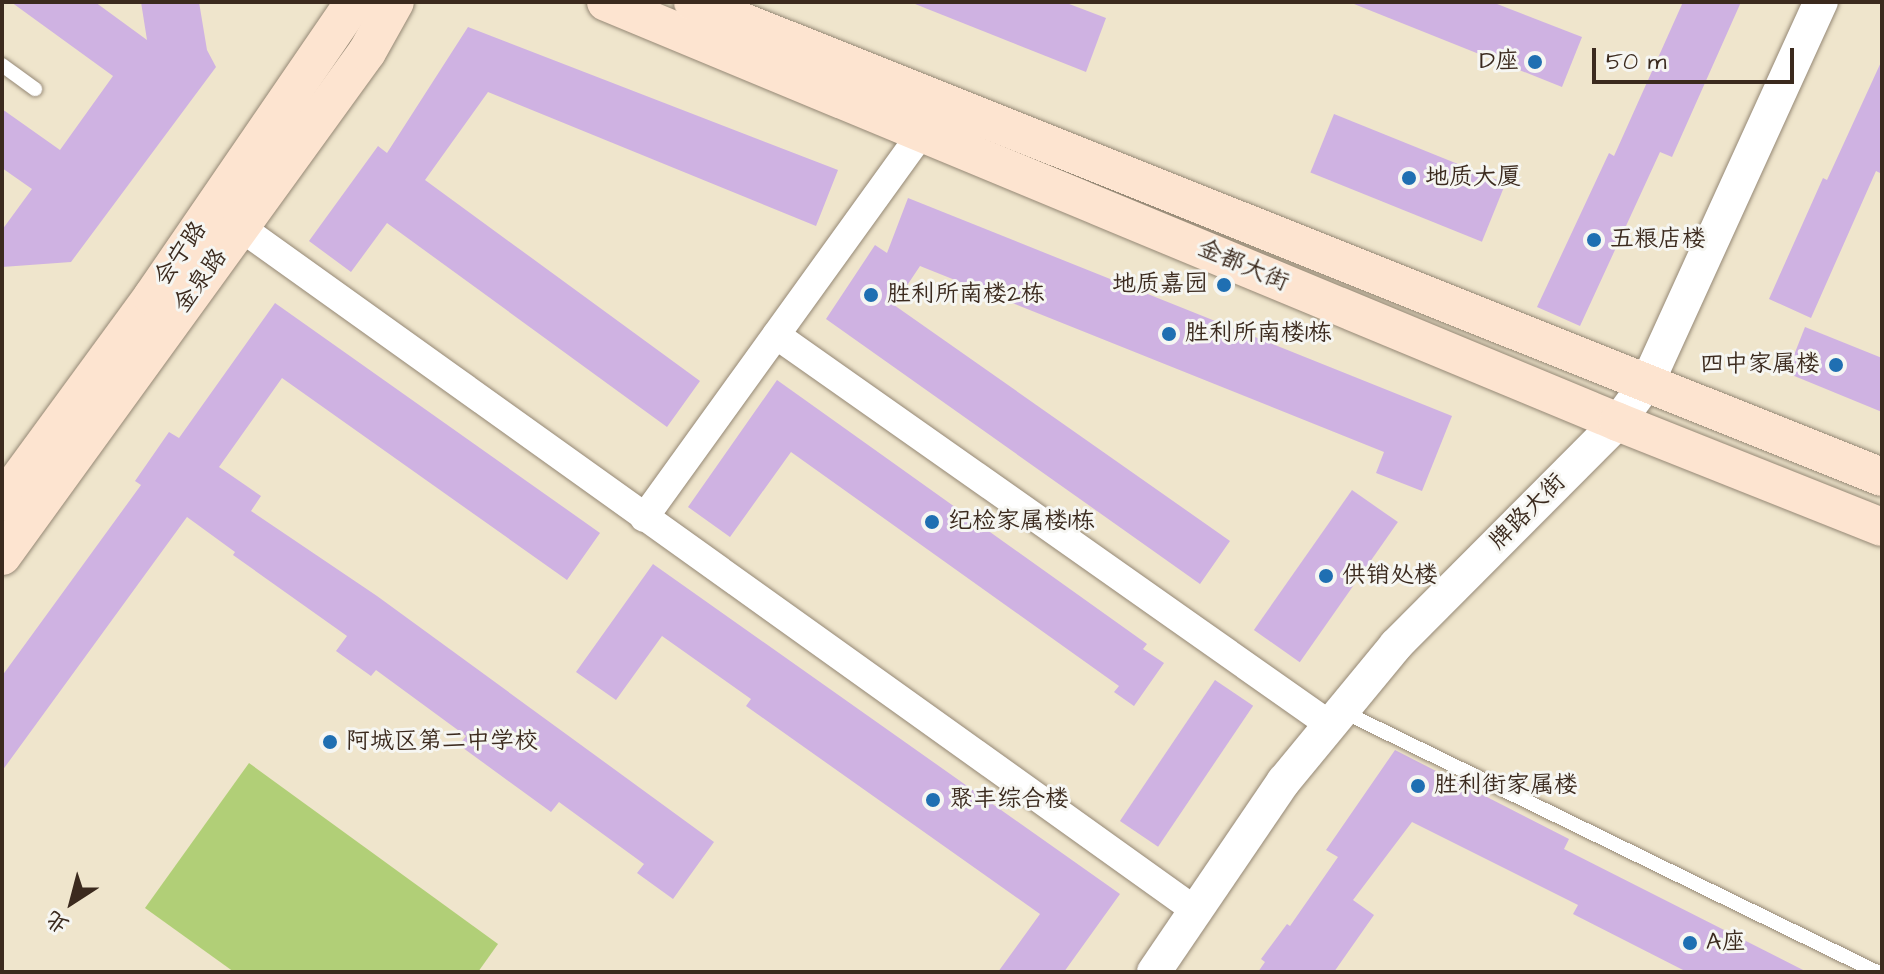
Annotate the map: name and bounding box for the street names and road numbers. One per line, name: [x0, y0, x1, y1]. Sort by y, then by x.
street label: 会宁路: [149, 216, 213, 292]
street label: 金都大街: [1193, 234, 1293, 298]
street label: 金泉路: [168, 243, 234, 319]
street label: 牌路大街: [1484, 468, 1572, 556]

